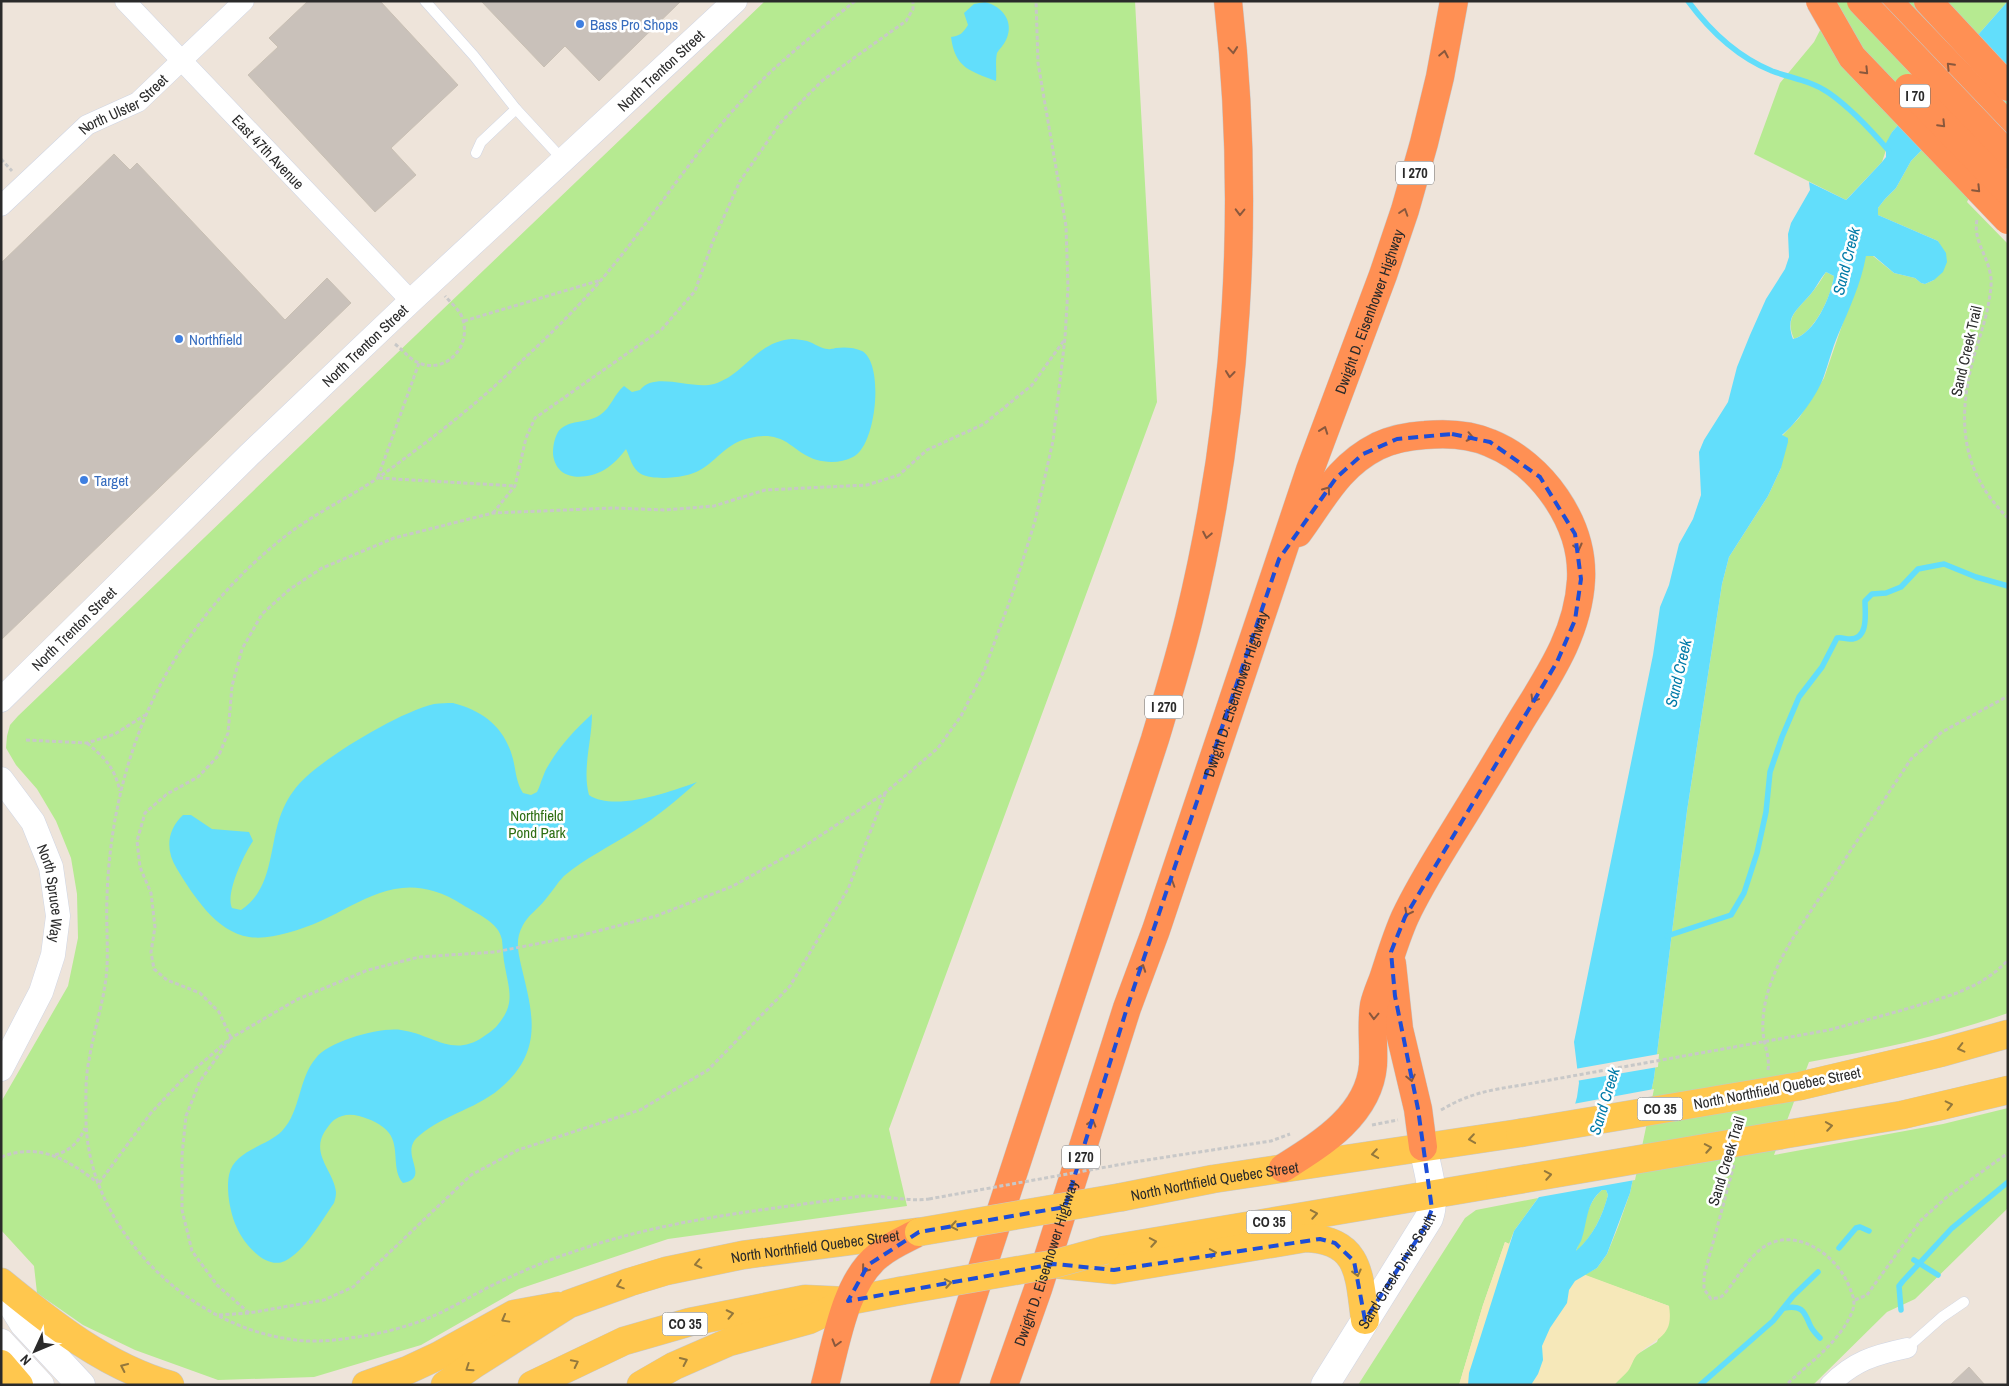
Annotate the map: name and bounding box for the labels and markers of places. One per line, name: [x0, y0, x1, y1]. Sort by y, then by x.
place label: Bass Pro Shops: [590, 14, 678, 35]
marker: Bass Pro Shops: [574, 18, 586, 30]
place label: Northfield: [189, 329, 242, 350]
marker: Northfield: [173, 333, 185, 345]
place label: Target: [94, 470, 129, 491]
marker: Target: [78, 474, 90, 486]

